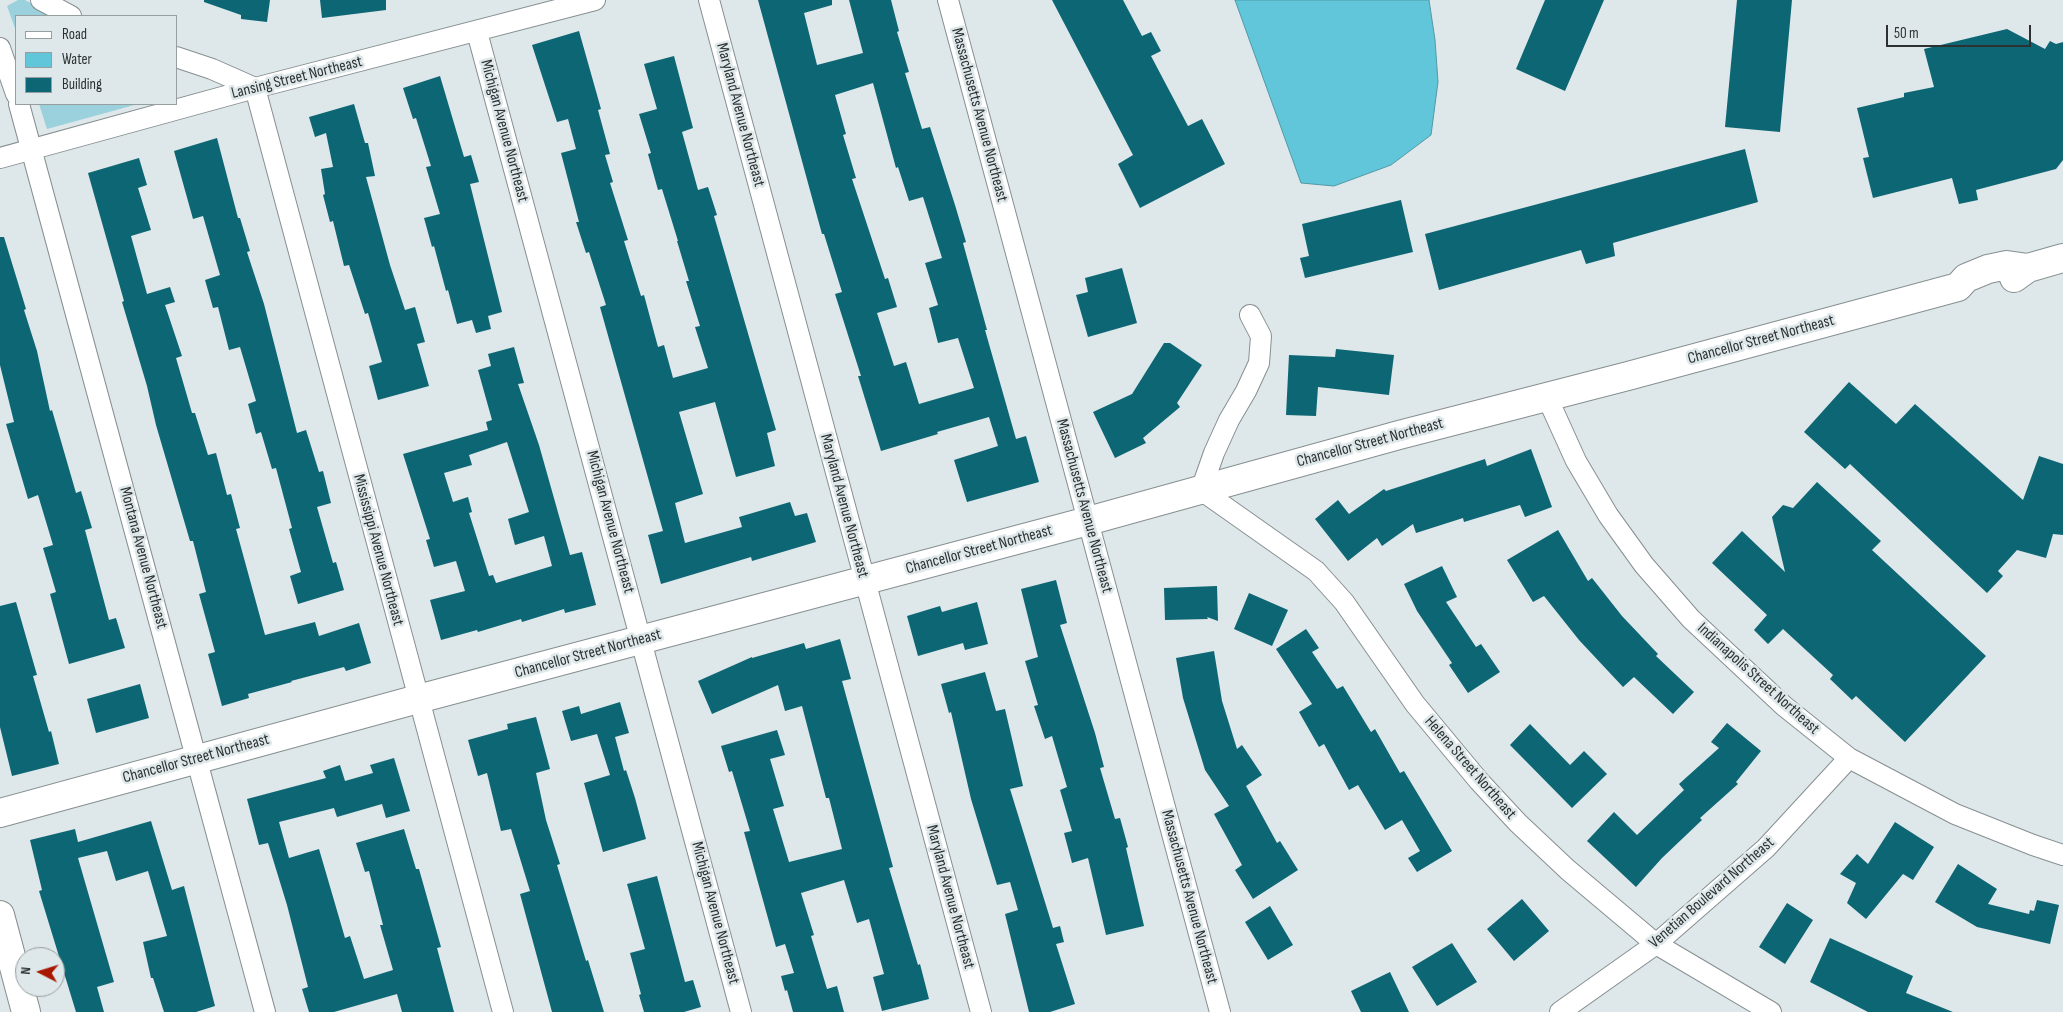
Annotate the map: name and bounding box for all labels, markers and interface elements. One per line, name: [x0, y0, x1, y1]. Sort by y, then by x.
legend: [15, 15, 178, 105]
scale bar: [1888, 15, 2033, 47]
text: 50 m: [1894, 24, 1919, 43]
text: Road: [62, 25, 87, 44]
street label: Massachusetts Avenue Northeast: [947, 26, 1011, 204]
street label: Maryland Avenue Northeast: [712, 41, 768, 189]
text: Water: [62, 50, 92, 69]
street label: Lansing Street Northeast: [230, 52, 364, 104]
street label: Michigan Avenue Northeast: [476, 58, 532, 204]
text: Building: [62, 75, 102, 94]
street label: Chancellor Street Northeast: [1686, 311, 1836, 369]
street label: Chancellor Street Northeast: [1295, 414, 1445, 472]
street label: Massachusetts Avenue Northeast: [1052, 417, 1116, 595]
street label: Maryland Avenue Northeast: [816, 432, 872, 580]
street label: Michigan Avenue Northeast: [582, 449, 638, 595]
street label: Mississippi Avenue Northeast: [349, 472, 407, 628]
street label: Montana Avenue Northeast: [115, 485, 171, 631]
street label: Chancellor Street Northeast: [904, 521, 1054, 579]
street label: Indianapolis Street Northeast: [1693, 619, 1823, 739]
street label: Chancellor Street Northeast: [513, 625, 663, 683]
street label: Helena Street Northeast: [1420, 713, 1520, 823]
street label: Chancellor Street Northeast: [121, 730, 271, 788]
street label: Massachusetts Avenue Northeast: [1157, 808, 1221, 986]
street label: Maryland Avenue Northeast: [922, 823, 978, 971]
street label: Venetian Boulevard Northeast: [1645, 833, 1779, 953]
street label: Michigan Avenue Northeast: [687, 840, 743, 986]
north arrow: [15, 947, 65, 997]
text: N: [17, 966, 34, 975]

